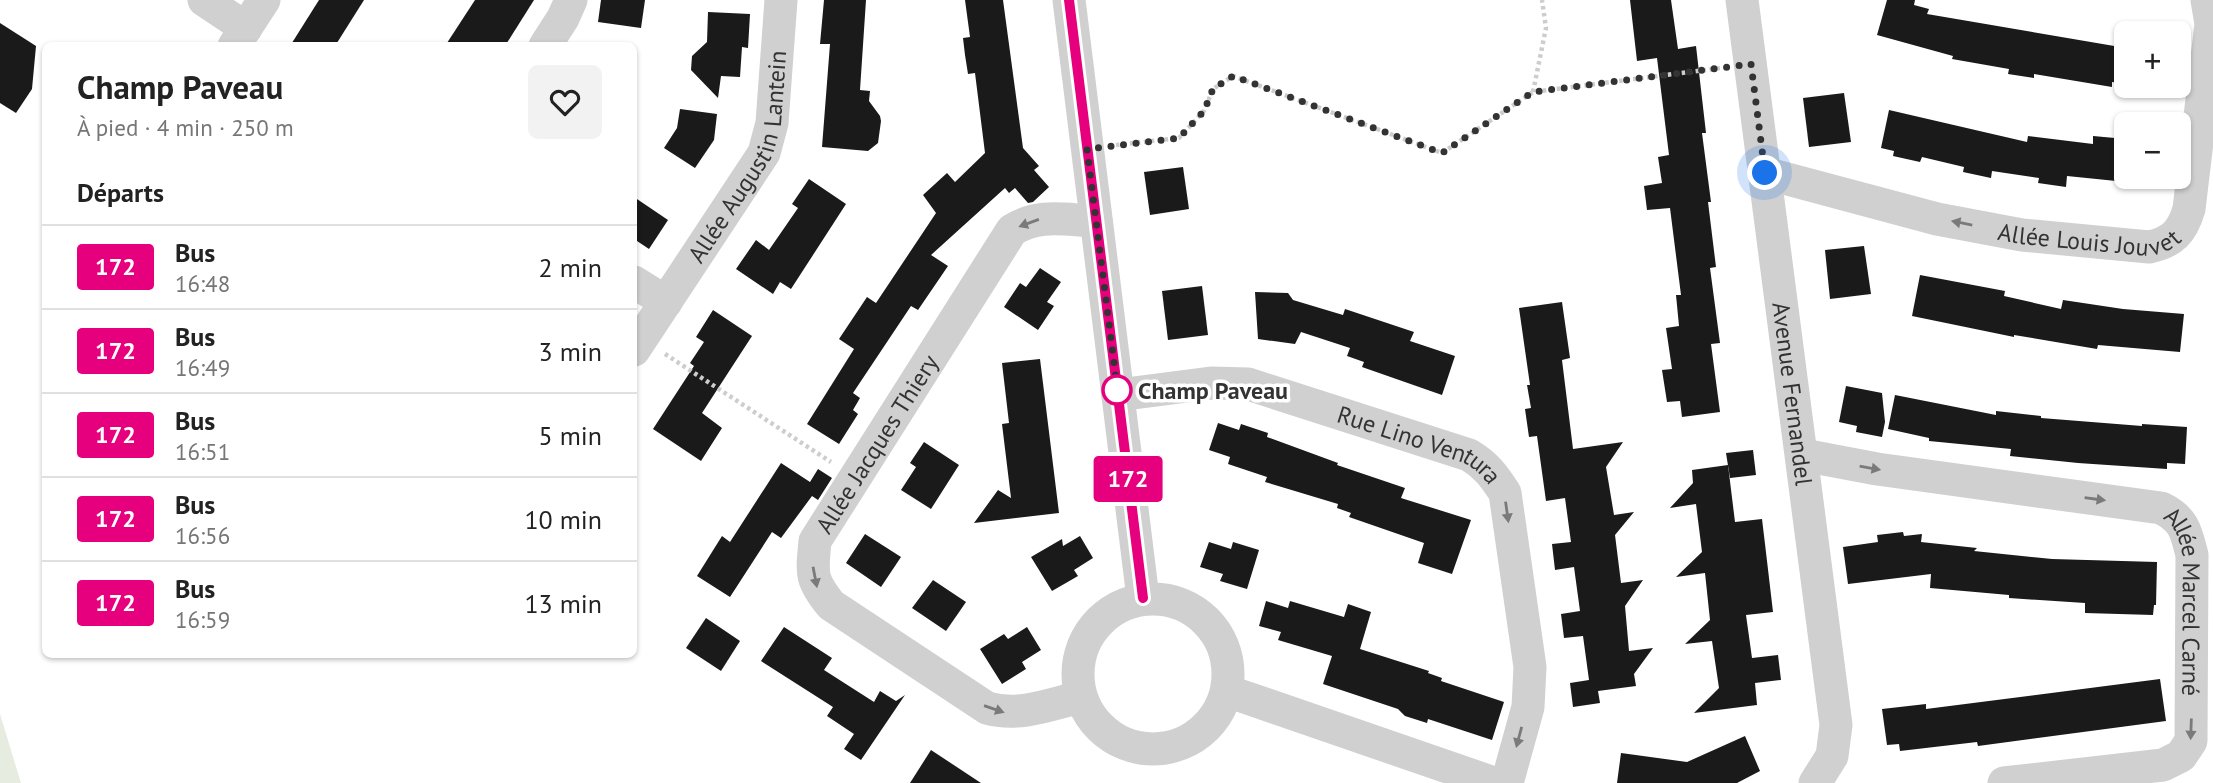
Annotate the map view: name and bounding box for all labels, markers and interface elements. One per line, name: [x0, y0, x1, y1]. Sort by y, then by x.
map controls: [2114, 21, 2191, 189]
button: +: [2114, 21, 2191, 98]
street label: Allée Augustin Lantein: [681, 49, 793, 268]
text: Champ Paveau: [77, 65, 283, 108]
button: heart: [528, 65, 602, 139]
button: −: [2114, 112, 2191, 189]
text: À pied · 4 min · 250 m: [77, 113, 294, 142]
your location: [1747, 155, 1782, 190]
text: Départs: [77, 176, 164, 209]
street label: Allée Louis Jouvet: [1996, 215, 2187, 262]
one-way arrow: [1018, 218, 1039, 229]
one-way arrow: [1950, 218, 1972, 229]
text: Bus: [175, 236, 215, 269]
text: 172: [95, 251, 136, 282]
text: 2 min: [539, 251, 602, 284]
text: 16:48: [175, 269, 230, 298]
street label: Avenue Fernandel: [1766, 300, 1820, 487]
text: Bus: [175, 320, 215, 353]
text: 172: [95, 335, 136, 366]
text: 3 min: [539, 335, 602, 368]
street label: Allée Jacques Thiery: [808, 348, 945, 539]
text: 16:49: [175, 353, 230, 382]
marker: Champ Paveau: [1102, 375, 1132, 405]
place label: Champ Paveau: [1138, 375, 1288, 406]
street label: Rue Lino Ventura: [1333, 398, 1509, 490]
text: Bus: [175, 404, 215, 437]
text: 172: [95, 419, 136, 450]
text: 5 min: [539, 419, 602, 452]
text: 16:51: [175, 437, 230, 466]
line badge: 172: [1088, 456, 1168, 502]
text: 172: [1108, 463, 1148, 494]
one-way arrow: [1859, 463, 1881, 474]
text: Bus: [175, 488, 215, 521]
one-way arrow: [2084, 494, 2106, 505]
street label: Allée Marcel Carné: [2158, 499, 2207, 696]
one-way arrow: [1502, 502, 1513, 524]
text: 172: [95, 503, 136, 534]
text: 10 min: [524, 503, 602, 536]
text: 16:56: [175, 521, 230, 550]
one-way arrow: [810, 566, 821, 588]
text: Bus: [175, 572, 215, 605]
text: 172: [95, 587, 136, 618]
text: 13 min: [524, 587, 602, 620]
text: 16:59: [175, 605, 230, 634]
one-way arrow: [984, 704, 1005, 715]
one-way arrow: [2185, 719, 2196, 741]
one-way arrow: [1514, 727, 1524, 748]

